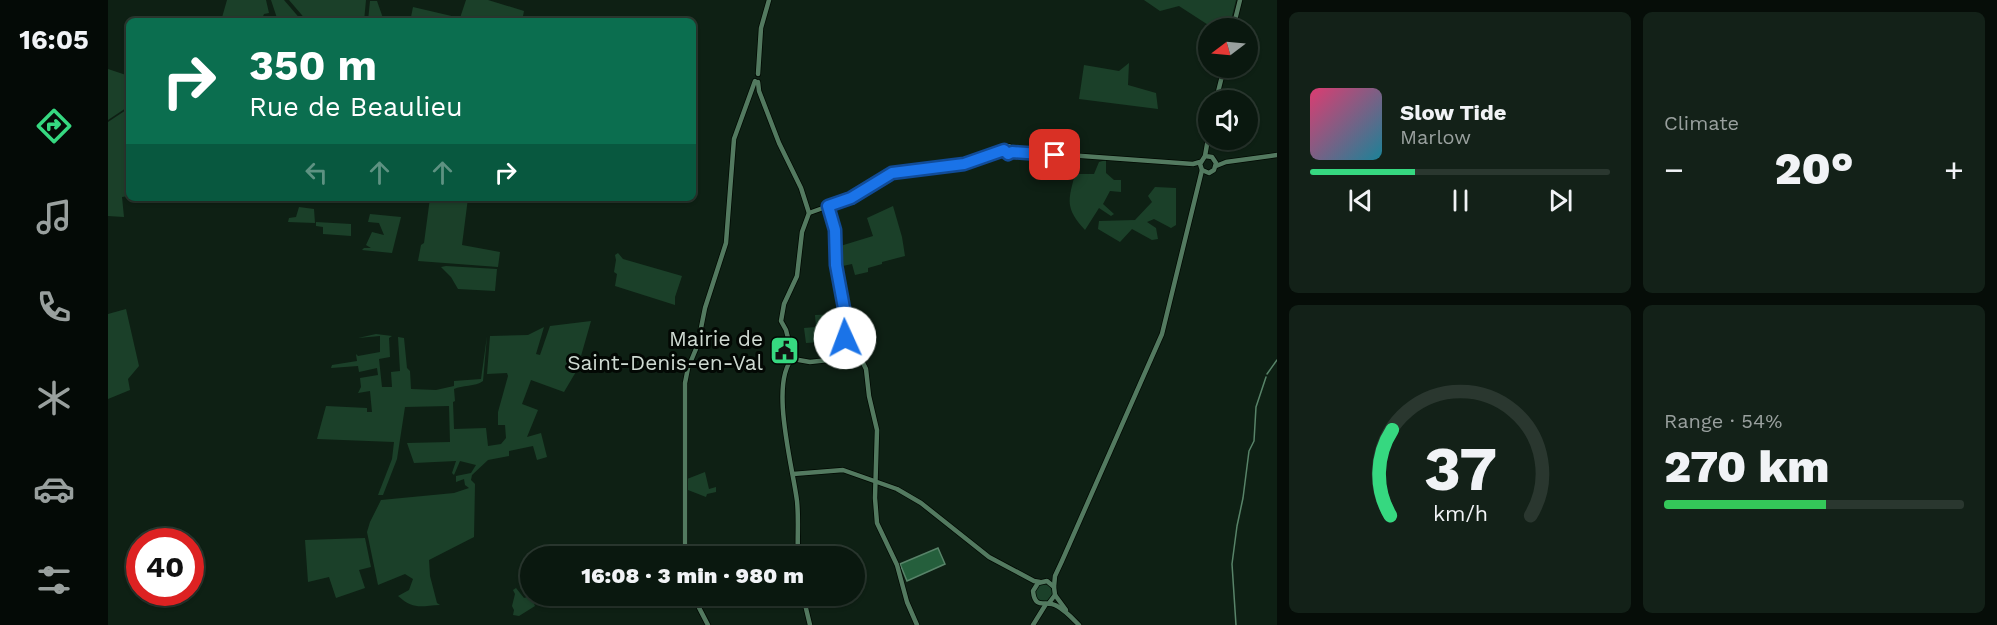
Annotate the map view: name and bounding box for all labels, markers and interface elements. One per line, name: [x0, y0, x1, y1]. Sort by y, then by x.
north arrow: [1198, 18, 1258, 78]
map controls: [1198, 18, 1258, 150]
text: 16:05: [19, 24, 89, 56]
text: 350 m: [249, 41, 377, 90]
icon: right: [150, 42, 228, 120]
button: sound: [1198, 90, 1258, 150]
text: Rue de Beaulieu: [249, 91, 463, 123]
text: Slow Tide: [1400, 100, 1507, 125]
icon: directions: [33, 105, 75, 147]
text: Climate: [1664, 111, 1739, 135]
text: Marlow: [1400, 125, 1471, 149]
pin: [1029, 129, 1080, 180]
icon: arrive: [1038, 138, 1071, 171]
text: 20°: [1774, 142, 1854, 195]
text: −: [1664, 150, 1684, 189]
text: +: [1944, 150, 1964, 189]
icon: left: [300, 156, 333, 189]
icon: ahead: [363, 156, 396, 189]
icon: ahead: [426, 156, 459, 189]
icon: right: [489, 156, 522, 189]
icon: previous: [1344, 184, 1377, 217]
icon: pause: [1444, 184, 1477, 217]
icon: next: [1544, 184, 1577, 217]
icon: music: [33, 196, 75, 238]
icon: phone: [33, 286, 75, 328]
position arrow: [813, 306, 877, 370]
place label: Mairie de Saint-Denis-en-Val: [567, 326, 764, 375]
public building icon: Mairie de Saint-Denis-en-Val: [768, 335, 800, 367]
icon: climate: [33, 377, 75, 419]
text: Range · 54%: [1664, 409, 1782, 433]
text: 37: [1423, 432, 1497, 505]
text: 270 km: [1664, 440, 1829, 493]
icon: car: [33, 468, 75, 510]
text: km/h: [1432, 501, 1488, 526]
speed limit sign: 40: [126, 528, 204, 606]
icon: filters: [33, 559, 75, 601]
text: 16:08 · 3 min · 980 m: [581, 563, 804, 588]

